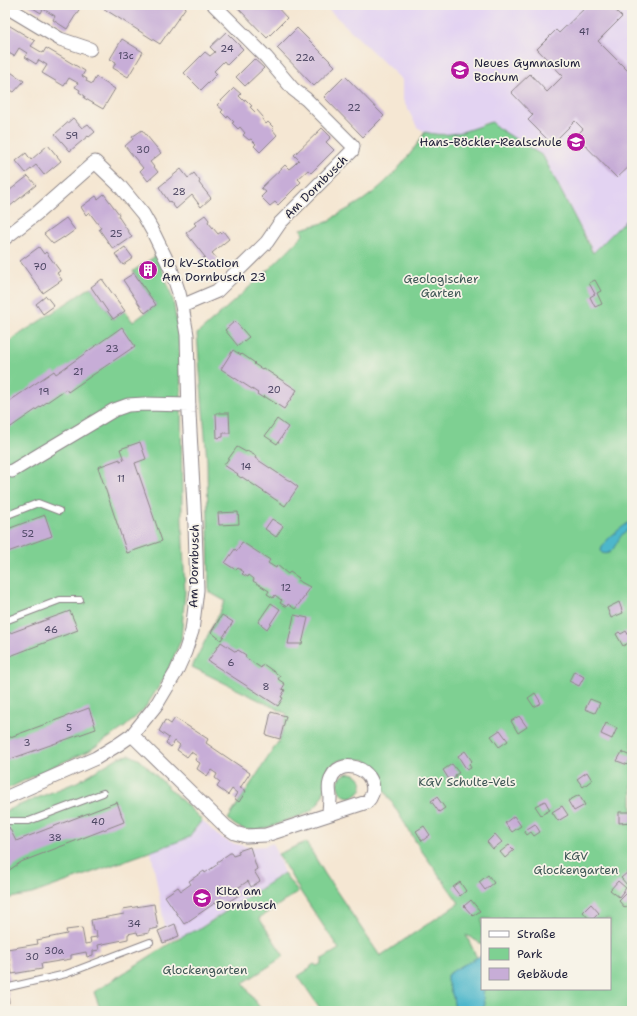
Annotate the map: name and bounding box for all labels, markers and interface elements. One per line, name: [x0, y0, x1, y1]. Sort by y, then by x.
house number: 41: [579, 25, 589, 38]
house number: 24: [220, 42, 234, 55]
house number: 13c: [118, 49, 134, 62]
house number: 22a: [295, 51, 315, 64]
place label: Neues Gymnasium Bochum: [474, 55, 580, 85]
school or university icon: Neues Gymnasium Bochum: [449, 59, 471, 81]
house number: 22: [347, 101, 361, 114]
house number: 59: [66, 129, 78, 142]
school or university icon: Hans-Böckler-Realschule: [565, 131, 587, 153]
place label: Hans-Böckler-Realschule: [420, 134, 562, 150]
house number: 30: [136, 143, 150, 156]
street label: Am Dornbusch: [281, 152, 351, 222]
house number: 28: [172, 185, 186, 198]
house number: 25: [110, 227, 122, 240]
place label: 10 kV-Station Am Dornbusch 23: [162, 255, 266, 285]
building icon: 10 kV-Station Am Dornbusch 23: [137, 259, 159, 281]
house number: 70: [33, 260, 47, 273]
park label: Geologischer Garten: [403, 271, 479, 301]
house number: 23: [105, 342, 119, 355]
house number: 21: [73, 365, 83, 378]
house number: 20: [267, 383, 281, 396]
house number: 19: [39, 385, 49, 398]
house number: 14: [241, 460, 251, 473]
house number: 11: [117, 472, 125, 485]
street label: Am Dornbusch: [185, 524, 203, 608]
house number: 52: [22, 527, 34, 540]
house number: 12: [281, 581, 291, 594]
house number: 46: [44, 623, 58, 636]
house number: 6: [228, 656, 235, 669]
house number: 8: [263, 680, 270, 693]
house number: 5: [66, 721, 72, 734]
house number: 3: [24, 736, 31, 749]
park label: KGV Schulte-Vels: [418, 774, 516, 790]
house number: 40: [91, 815, 105, 828]
house number: 38: [48, 831, 62, 844]
park label: KGV Glockengarten: [534, 848, 618, 878]
place label: Kita am Dornbusch: [216, 883, 277, 913]
school or university icon: Kita am Dornbusch: [191, 887, 213, 909]
house number: 34: [127, 917, 141, 930]
legend: [481, 918, 611, 990]
text: Straße: [517, 926, 556, 942]
house number: 30a: [44, 944, 65, 957]
text: Park: [517, 946, 543, 962]
house number: 30: [25, 950, 39, 963]
park label: Glockengarten: [163, 962, 247, 978]
text: Gebäude: [517, 966, 568, 982]

